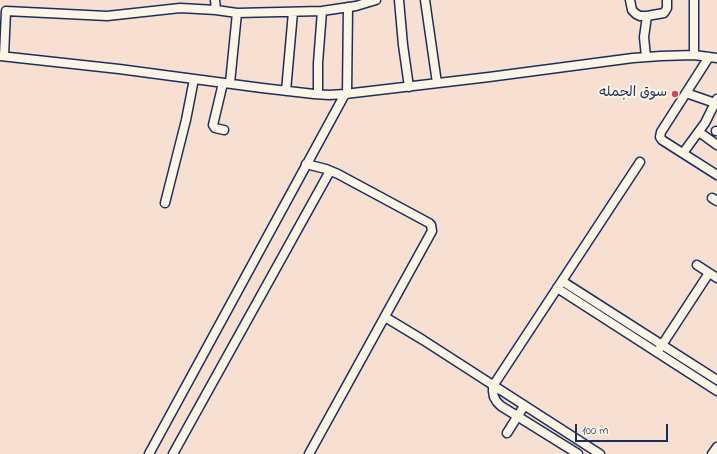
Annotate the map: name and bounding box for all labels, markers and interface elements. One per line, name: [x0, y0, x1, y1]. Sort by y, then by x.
place label: سوق الجمله: [599, 86, 667, 102]
marker: سوق الجمله: [670, 89, 680, 99]
scale bar: [577, 416, 670, 442]
text: 100 m: [582, 422, 609, 440]

